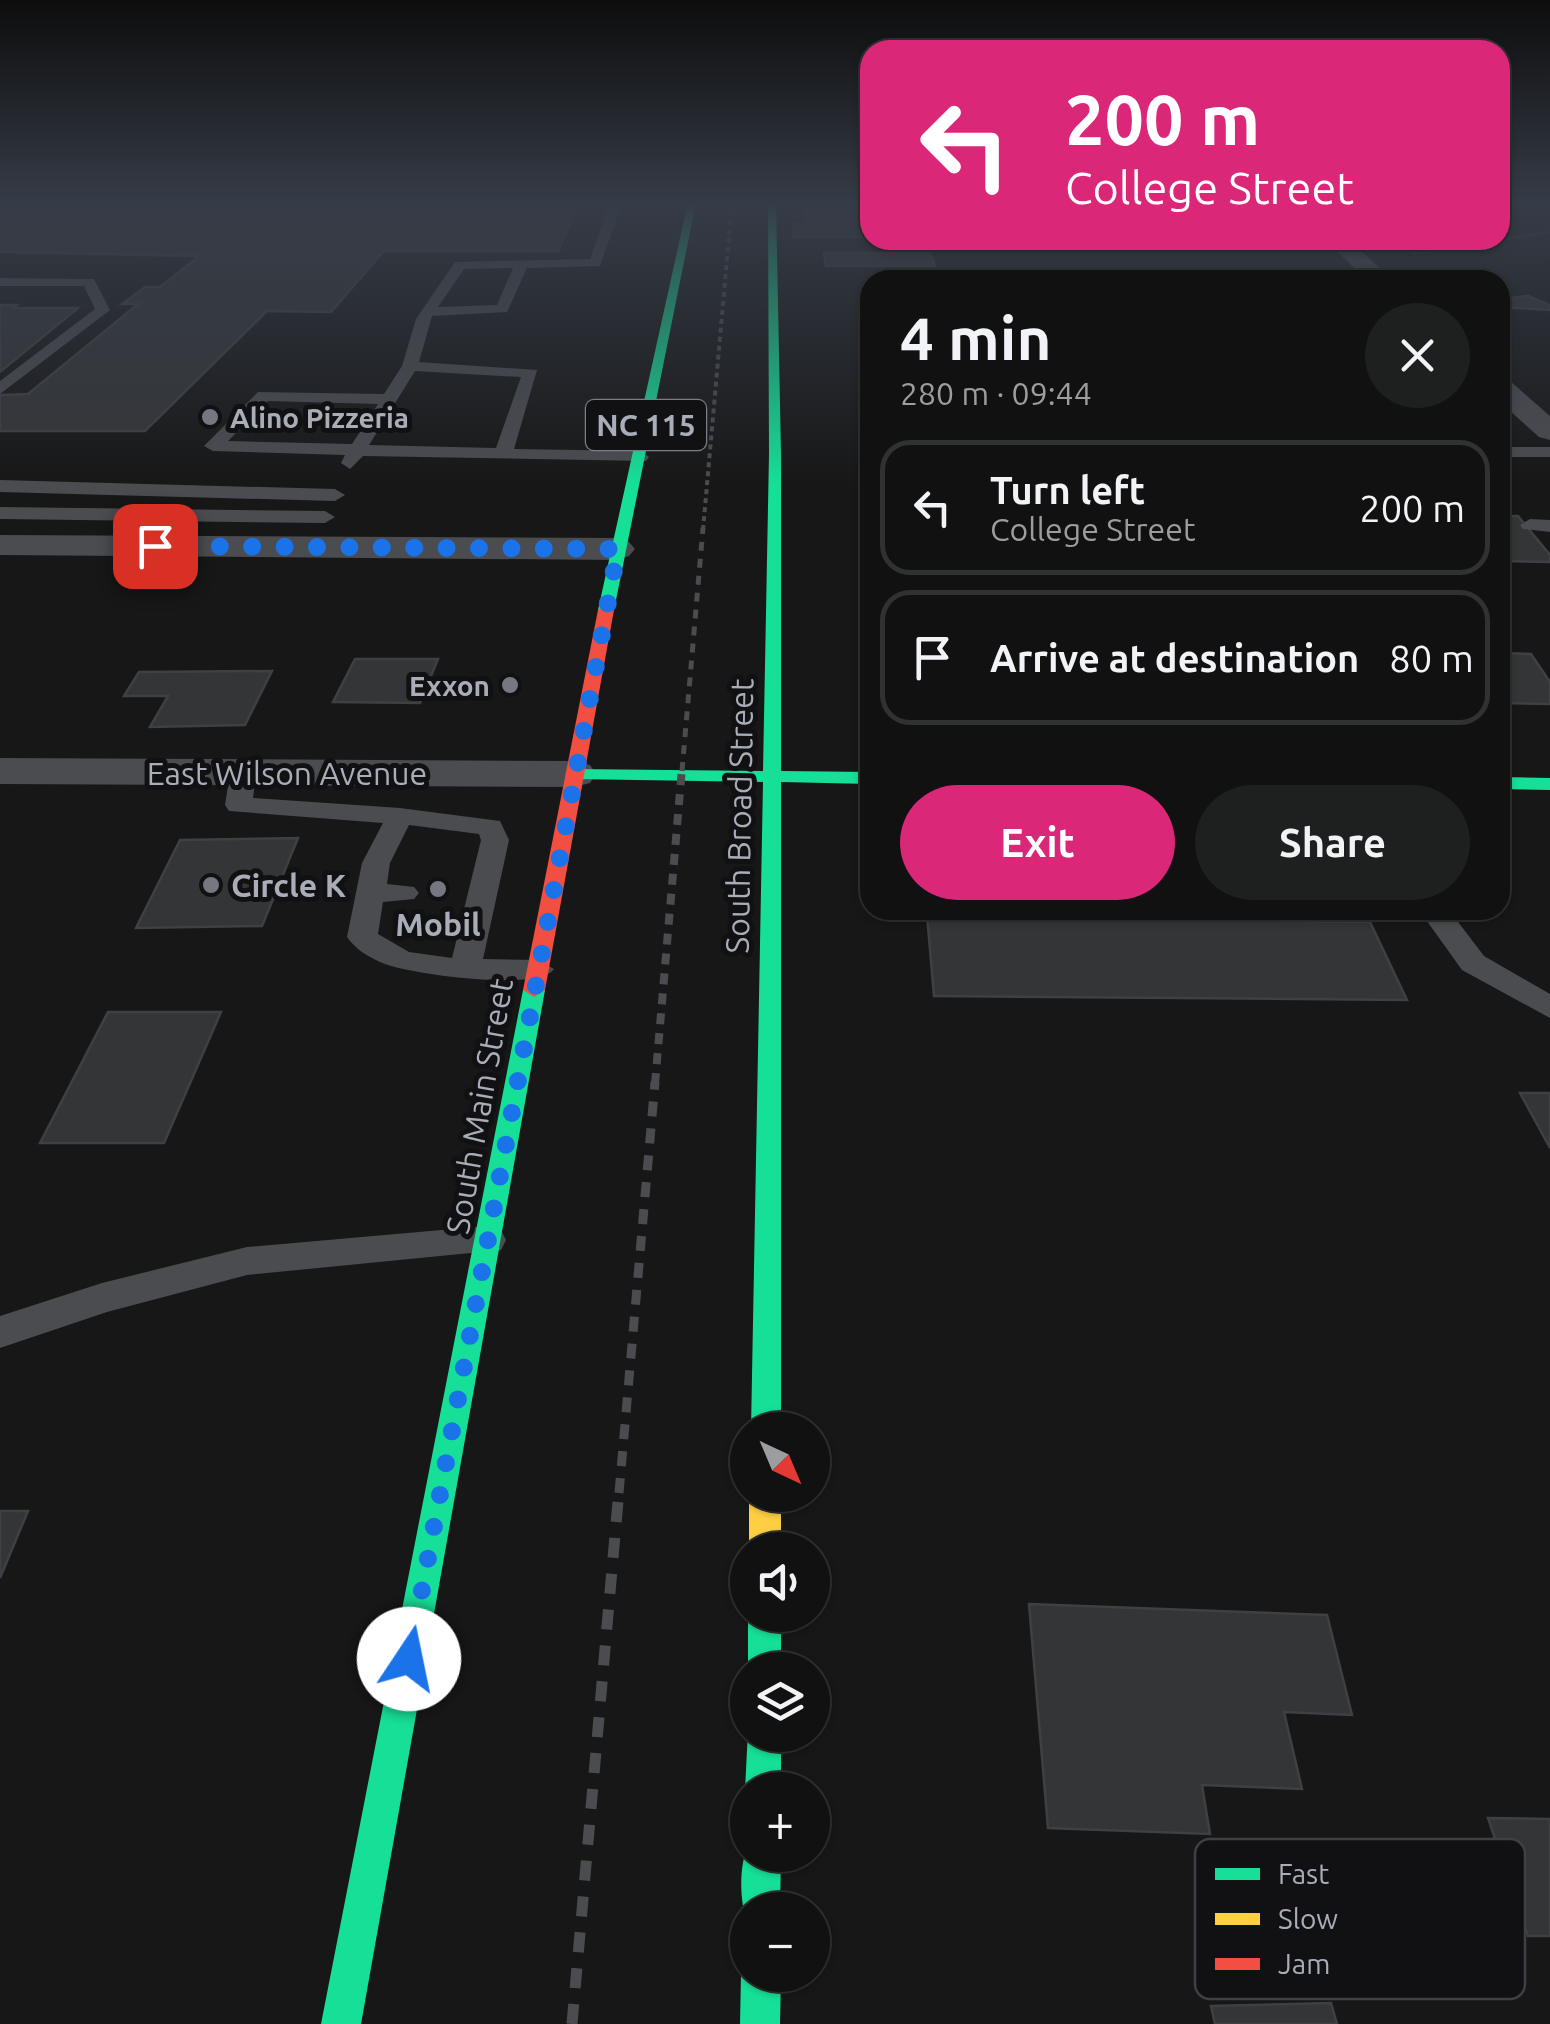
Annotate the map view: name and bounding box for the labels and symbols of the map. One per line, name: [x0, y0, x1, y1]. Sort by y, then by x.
road number: NC 115: [586, 400, 706, 450]
place label: Alino Pizzeria: [230, 402, 409, 433]
marker: Alino Pizzeria: [199, 406, 221, 428]
pin: [113, 504, 198, 589]
place label: Exxon: [409, 670, 490, 701]
marker: Exxon: [499, 674, 521, 696]
street label: South Broad Street: [719, 678, 759, 954]
street label: East Wilson Avenue: [147, 755, 427, 791]
place label: Circle K: [231, 867, 346, 903]
marker: Circle K: [200, 874, 222, 896]
marker: Mobil: [427, 878, 449, 900]
place label: Mobil: [395, 906, 481, 942]
street label: South Main Street: [439, 975, 519, 1237]
north arrow: [730, 1412, 830, 1512]
position arrow: [357, 1607, 461, 1711]
legend: [1195, 1839, 1525, 1999]
text: Fast: [1278, 1858, 1329, 1889]
text: Slow: [1278, 1903, 1338, 1934]
text: Jam: [1278, 1948, 1330, 1979]

